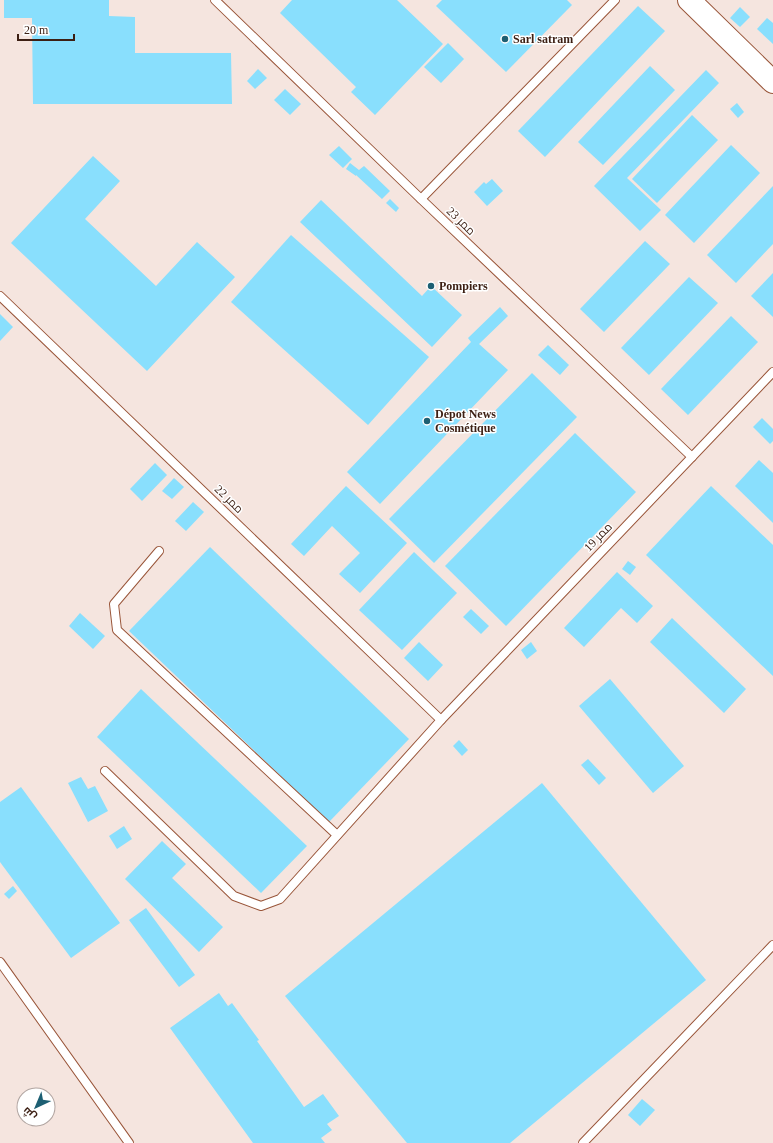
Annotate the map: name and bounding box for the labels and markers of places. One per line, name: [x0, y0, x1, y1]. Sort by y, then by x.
place label: Sarl satram: [513, 32, 573, 46]
marker: Sarl satram: [500, 34, 510, 44]
place label: Pompiers: [439, 279, 488, 293]
marker: Pompiers: [426, 281, 436, 291]
place label: Dépot News Cosmétique: [435, 407, 496, 435]
marker: Dépot News Cosmétique: [422, 416, 432, 426]

